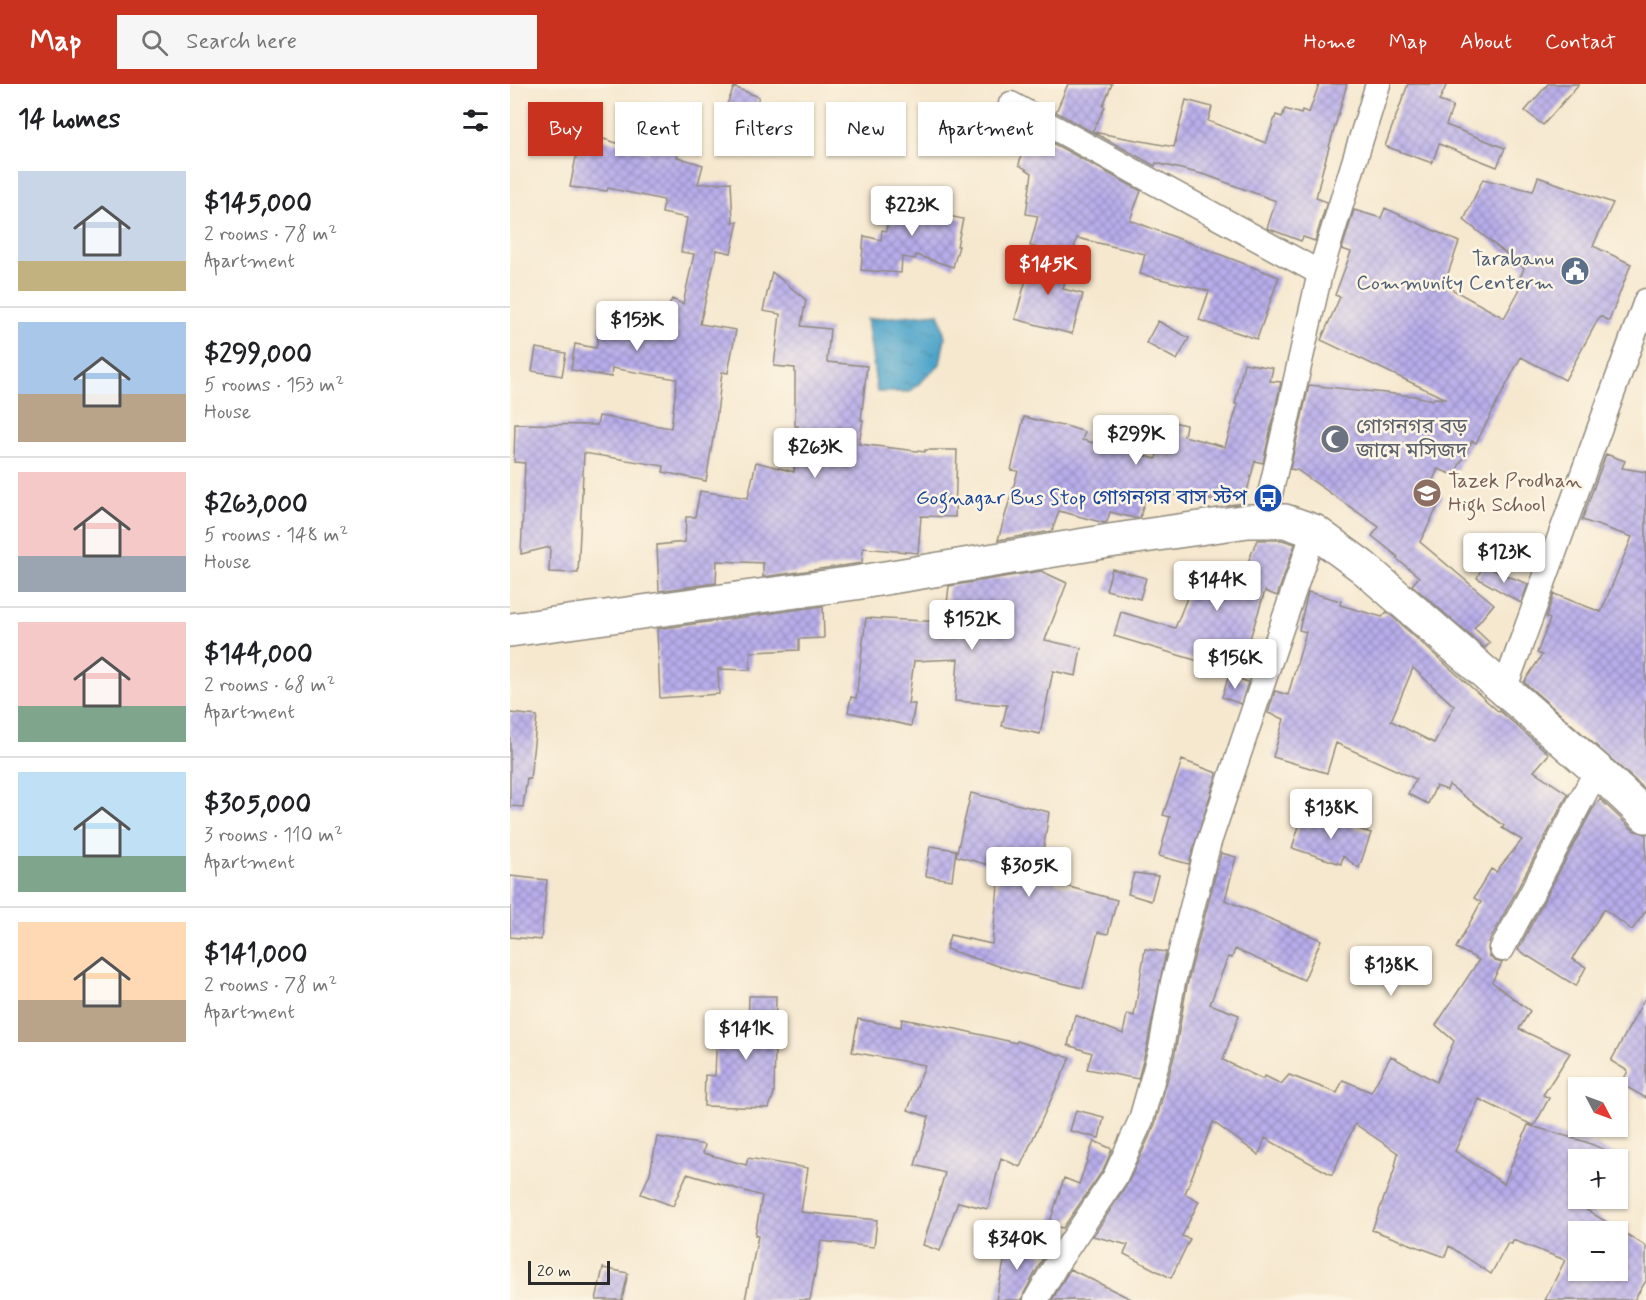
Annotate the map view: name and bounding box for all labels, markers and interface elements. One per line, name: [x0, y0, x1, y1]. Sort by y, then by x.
search box: [117, 15, 537, 69]
text: Map: [30, 24, 81, 61]
icon: search: [138, 26, 171, 59]
text: Search here: [186, 28, 297, 56]
text: Home: [1304, 28, 1356, 56]
text: Map: [1389, 28, 1427, 56]
text: About: [1460, 28, 1512, 56]
text: Contact: [1545, 28, 1616, 56]
chip: Buy: [528, 102, 603, 156]
chip: Rent: [615, 102, 702, 156]
chip: Filters: [714, 102, 814, 156]
chip: New: [826, 102, 906, 156]
chip: Apartment: [918, 102, 1055, 156]
text: 14 homes: [18, 103, 120, 137]
icon: filters: [459, 104, 492, 137]
pin: $223K: [870, 186, 954, 237]
text: $145,000: [204, 187, 312, 221]
text: $223K: [885, 192, 939, 219]
icon: home: [66, 195, 138, 267]
text: 2 rooms · 78 m²: [204, 221, 337, 248]
pin: $145K: [1006, 245, 1090, 296]
place label: Tarabanu Community Centerm: [1356, 245, 1554, 297]
text: Apartment: [204, 248, 295, 275]
text: $145K: [1019, 251, 1077, 278]
public building icon: Tarabanu Community Centerm: [1559, 255, 1591, 287]
pin: $153K: [595, 301, 679, 352]
text: $153K: [610, 307, 664, 334]
text: $299,000: [204, 338, 312, 372]
icon: home: [66, 346, 138, 418]
text: 5 rooms · 153 m²: [204, 372, 344, 399]
text: House: [204, 399, 251, 426]
place label: গোগনগর বড় জামে মসিজদ: [1355, 413, 1468, 465]
pin: $299K: [1094, 415, 1178, 466]
text: $299K: [1107, 421, 1165, 448]
mosque icon: গোগনগর বড় জামে মসিজদ: [1319, 423, 1351, 455]
pin: $263K: [773, 428, 857, 479]
text: $263K: [788, 434, 842, 461]
place label: Tazek Prodhan High School: [1448, 467, 1583, 521]
school or university icon: Tazek Prodhan High School: [1411, 477, 1443, 509]
bus stop icon: Gognagar Bus Stop গোগনগর বাস স্টপ: [1252, 482, 1284, 514]
place label: Gognagar Bus Stop গোগনগর বাস স্টপ: [916, 484, 1248, 514]
text: $263,000: [204, 488, 308, 522]
icon: home: [66, 496, 138, 568]
text: 5 rooms · 148 m²: [204, 522, 348, 549]
pin: $123K: [1462, 533, 1546, 584]
text: $123K: [1477, 539, 1531, 566]
text: House: [204, 549, 251, 576]
pin: $144K: [1175, 561, 1259, 612]
text: $144K: [1188, 567, 1246, 594]
pin: $152K: [930, 600, 1014, 651]
text: $152K: [943, 606, 1001, 633]
text: $144,000: [204, 638, 313, 672]
pin: $156K: [1193, 639, 1277, 690]
text: $156K: [1208, 645, 1262, 672]
icon: home: [66, 646, 138, 718]
text: 2 rooms · 68 m²: [204, 672, 335, 699]
text: Apartment: [204, 699, 295, 726]
text: $305,000: [204, 788, 311, 822]
pin: $138K: [1289, 789, 1373, 840]
text: $138K: [1304, 795, 1358, 822]
icon: home: [66, 796, 138, 868]
text: 3 rooms · 110 m²: [204, 822, 343, 849]
pin: $305K: [987, 847, 1071, 898]
text: Apartment: [204, 849, 295, 876]
text: $305K: [1000, 853, 1058, 880]
text: $141,000: [204, 938, 307, 972]
icon: home: [66, 946, 138, 1018]
pin: $138K: [1349, 946, 1433, 997]
text: $138K: [1364, 952, 1418, 979]
text: 2 rooms · 78 m²: [204, 972, 337, 999]
text: Apartment: [204, 999, 295, 1026]
pin: $141K: [704, 1010, 788, 1061]
text: $141K: [719, 1016, 773, 1043]
north arrow: [1568, 1077, 1628, 1137]
map controls: [1568, 1077, 1628, 1281]
button: +: [1568, 1149, 1628, 1209]
pin: $340K: [975, 1220, 1059, 1271]
button: −: [1568, 1221, 1628, 1281]
text: $340K: [987, 1226, 1047, 1253]
scale bar: [528, 1258, 610, 1286]
text: 20 m: [537, 1261, 571, 1282]

